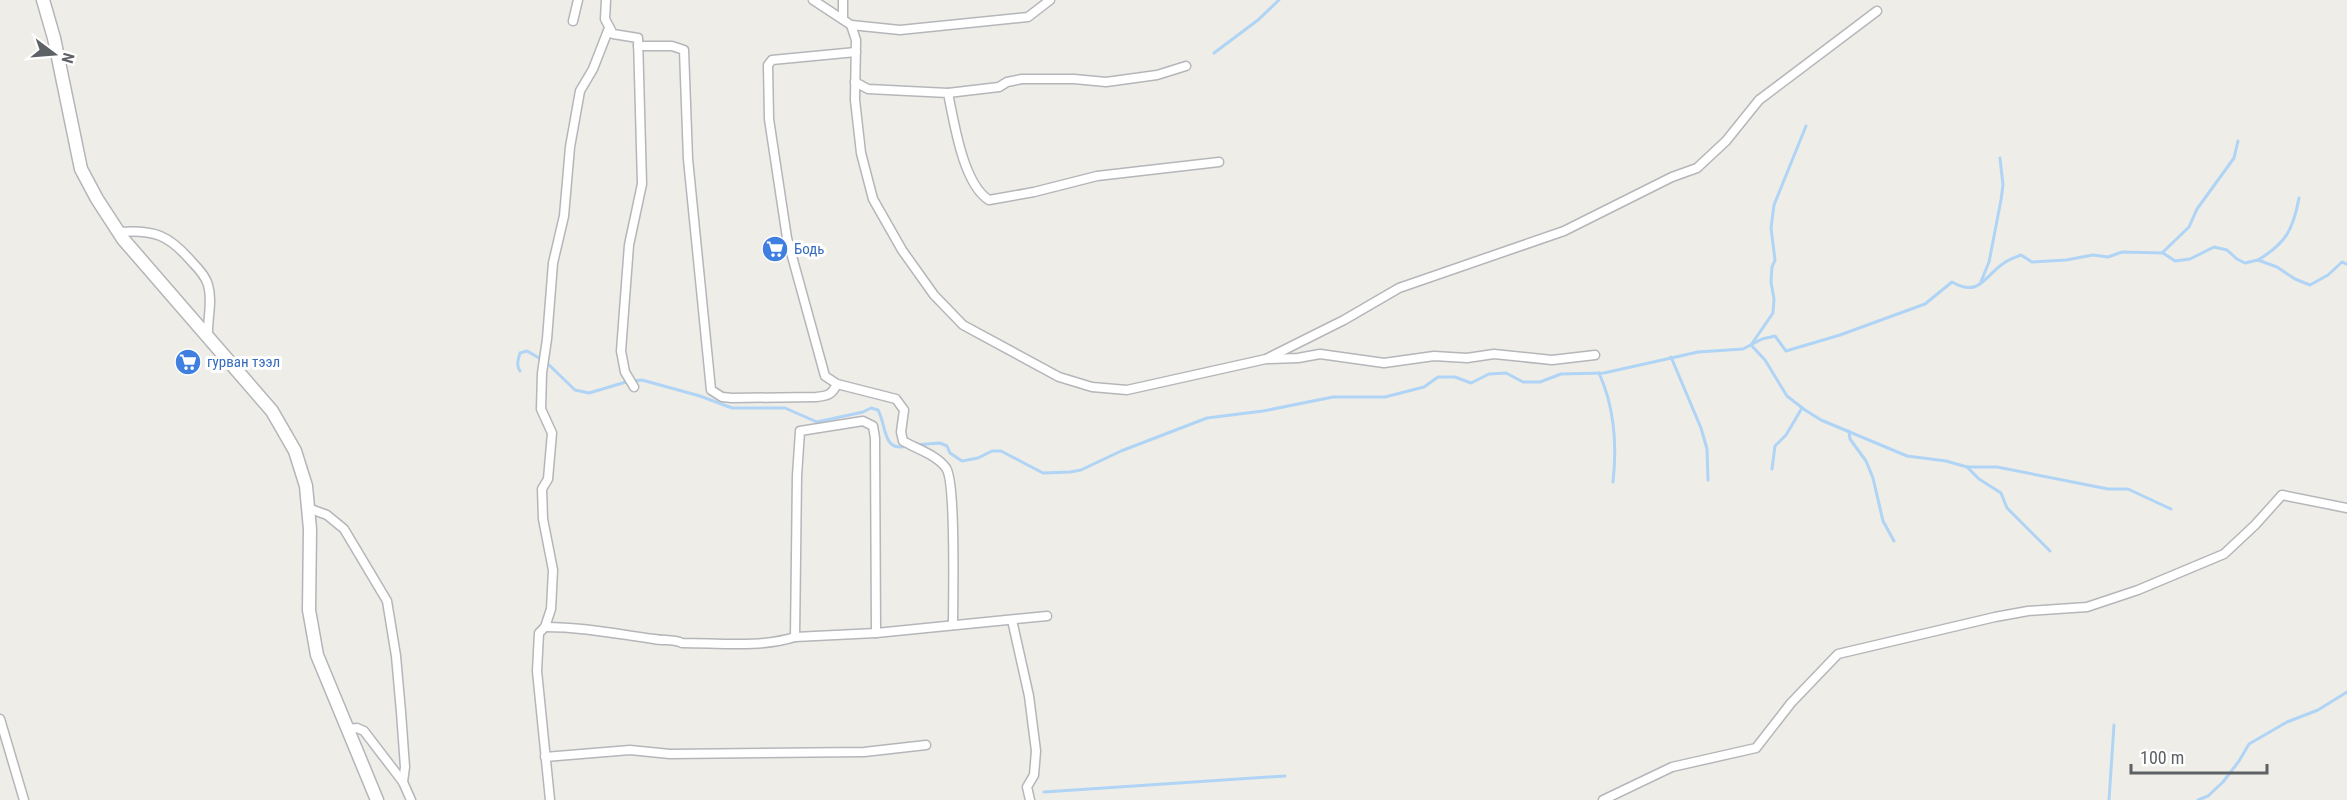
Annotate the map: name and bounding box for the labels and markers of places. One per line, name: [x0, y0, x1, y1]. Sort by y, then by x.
supermarket icon: Бодь: [760, 234, 790, 264]
place label: Бодь: [794, 240, 824, 258]
supermarket icon: гурван тээл: [173, 347, 203, 377]
place label: гурван тээл: [207, 353, 280, 371]

